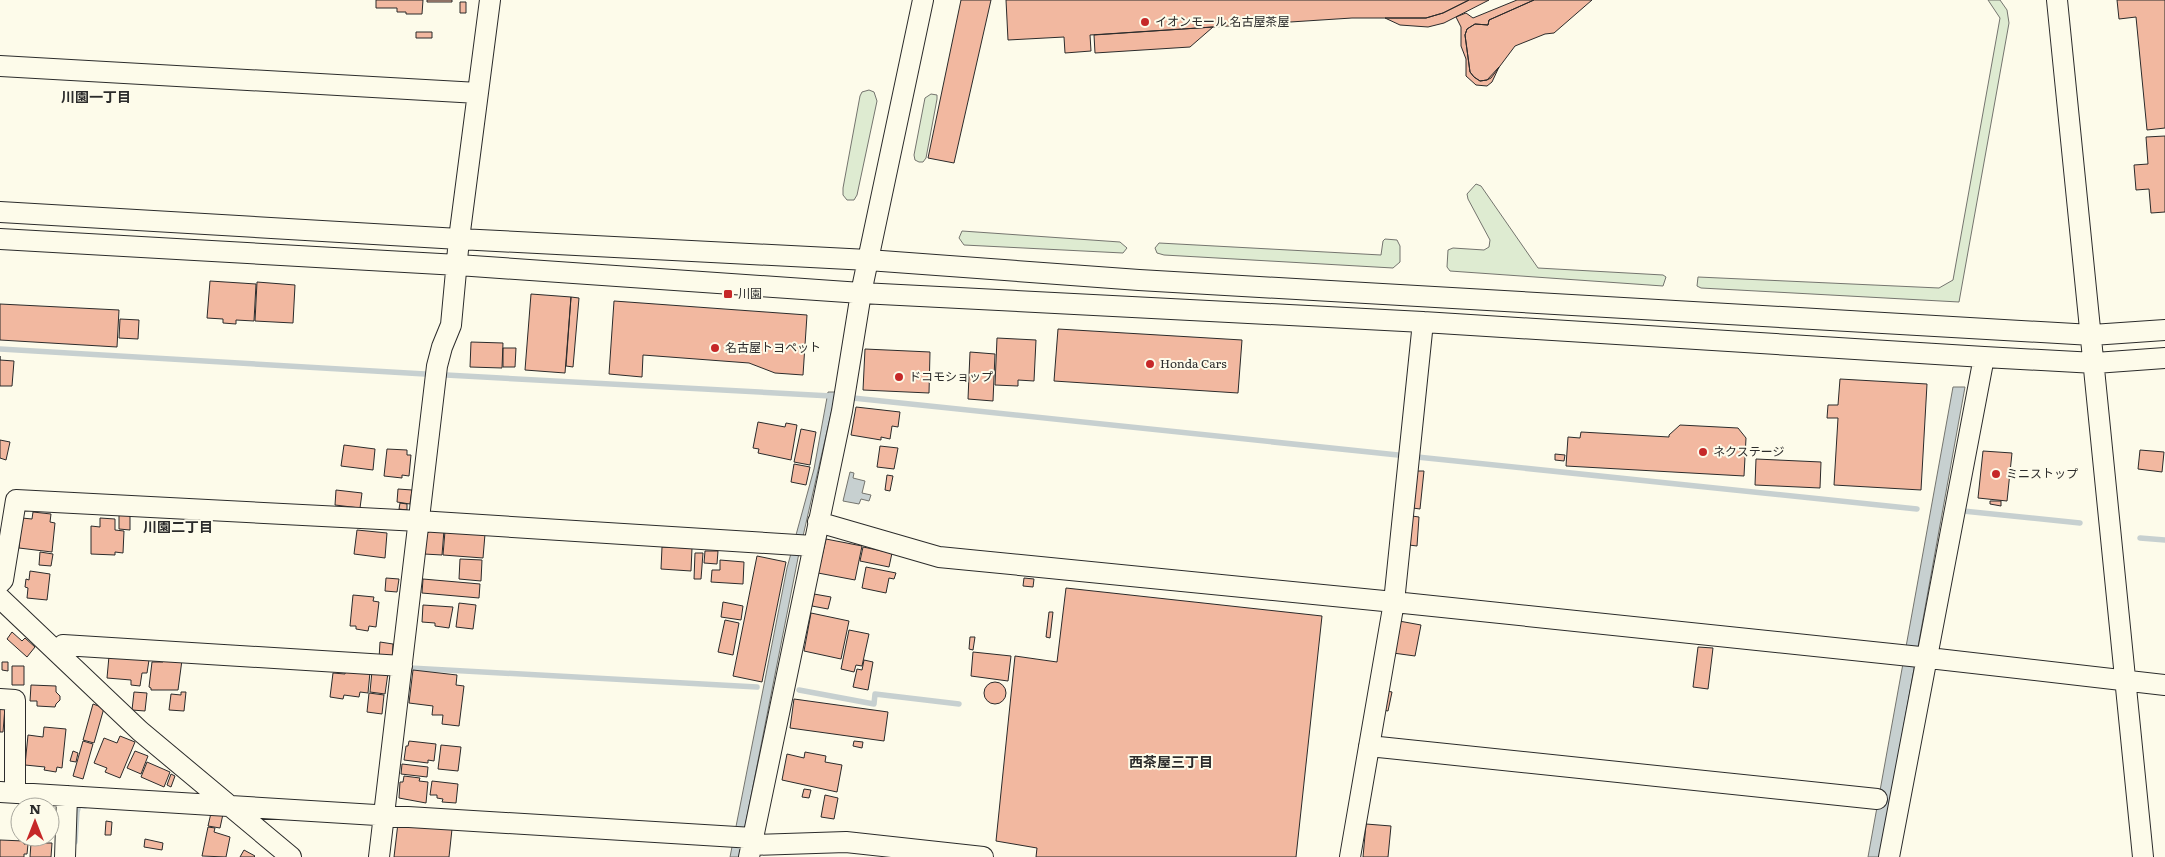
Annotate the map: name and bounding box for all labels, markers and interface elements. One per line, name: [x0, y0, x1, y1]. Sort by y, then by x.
place label: イオンモール 名古屋茶屋: [1155, 12, 1289, 30]
marker: イオンモール 名古屋茶屋: [1139, 16, 1151, 28]
district label: 川園一丁目: [61, 86, 131, 106]
place label: 川園: [738, 284, 762, 302]
marker: 川園: [722, 288, 734, 300]
place label: 名古屋トヨペット: [725, 338, 821, 356]
marker: 名古屋トヨペット: [709, 342, 721, 354]
place label: Honda Cars: [1160, 354, 1227, 372]
marker: Honda Cars: [1144, 358, 1156, 370]
place label: ドコモショップ: [909, 367, 993, 385]
marker: ドコモショップ: [893, 371, 905, 383]
place label: ネクステージ: [1713, 442, 1784, 460]
marker: ネクステージ: [1697, 446, 1709, 458]
place label: ミニストップ: [2006, 464, 2078, 482]
marker: ミニストップ: [1990, 468, 2002, 480]
district label: 川園二丁目: [143, 516, 213, 536]
district label: 西茶屋三丁目: [1129, 751, 1213, 771]
north arrow: [10, 797, 60, 847]
text: N: [29, 798, 41, 818]

